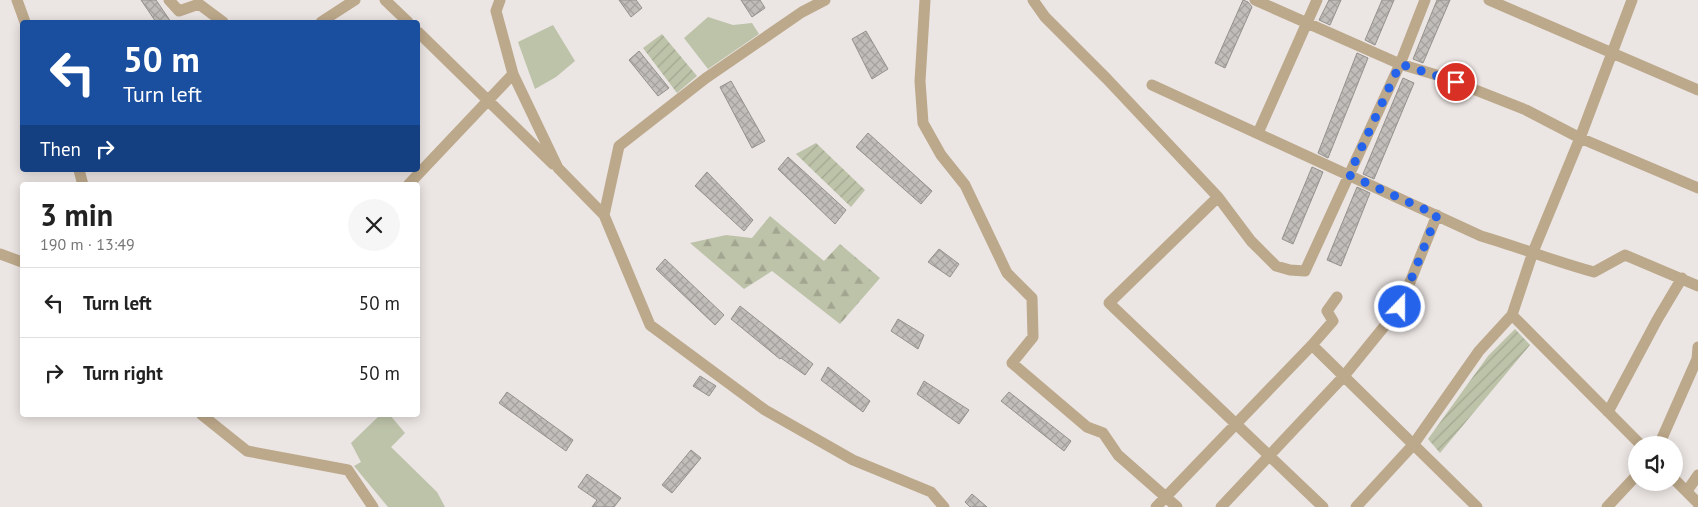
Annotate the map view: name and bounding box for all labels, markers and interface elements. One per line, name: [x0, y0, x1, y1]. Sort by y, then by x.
text: 50 m: [123, 36, 200, 82]
icon: left: [40, 40, 105, 105]
pin: [1435, 61, 1477, 103]
icon: arrive: [1442, 68, 1470, 96]
text: Turn left: [123, 80, 202, 108]
icon: right: [91, 135, 119, 163]
text: Then: [40, 137, 81, 161]
text: 3 min: [40, 195, 113, 234]
button: close: [348, 199, 400, 251]
text: 190 m · 13:49: [40, 234, 135, 254]
position arrow: [1373, 280, 1425, 332]
icon: left: [40, 289, 68, 317]
text: Turn left: [83, 291, 152, 315]
text: 50 m: [359, 291, 400, 315]
icon: right: [40, 359, 68, 387]
text: Turn right: [83, 361, 163, 385]
text: 50 m: [359, 361, 400, 385]
map controls: [1628, 436, 1683, 491]
button: sound: [1628, 436, 1683, 491]

